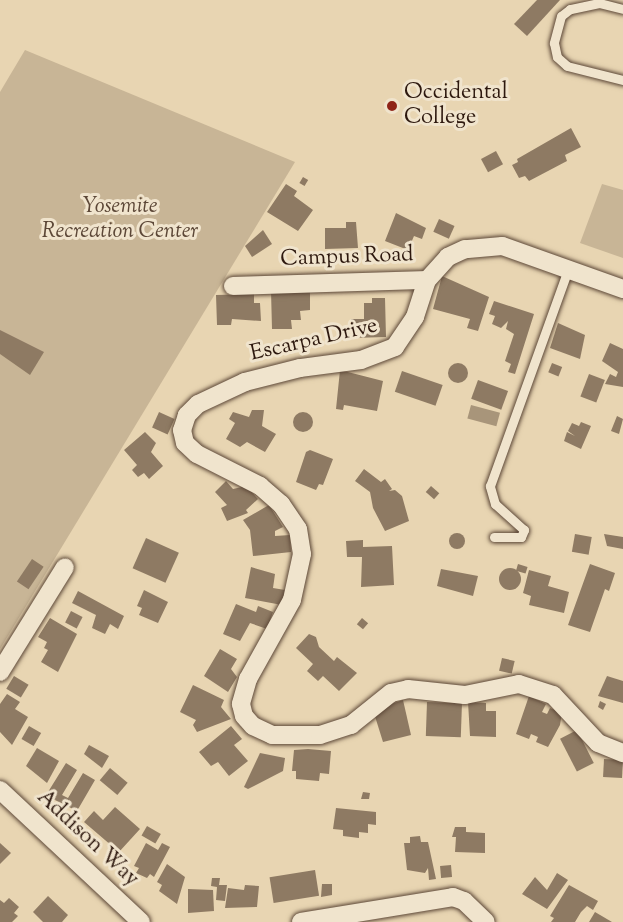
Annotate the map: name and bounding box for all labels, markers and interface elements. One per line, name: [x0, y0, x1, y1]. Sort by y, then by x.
place label: Occidental College: [404, 80, 508, 132]
marker: Occidental College: [385, 99, 399, 113]
park label: Yosemite Recreation Center: [42, 194, 198, 246]
street label: Campus Road: [280, 242, 414, 274]
street label: Escarpa Drive: [248, 314, 380, 368]
street label: Addison Way: [30, 785, 144, 893]

